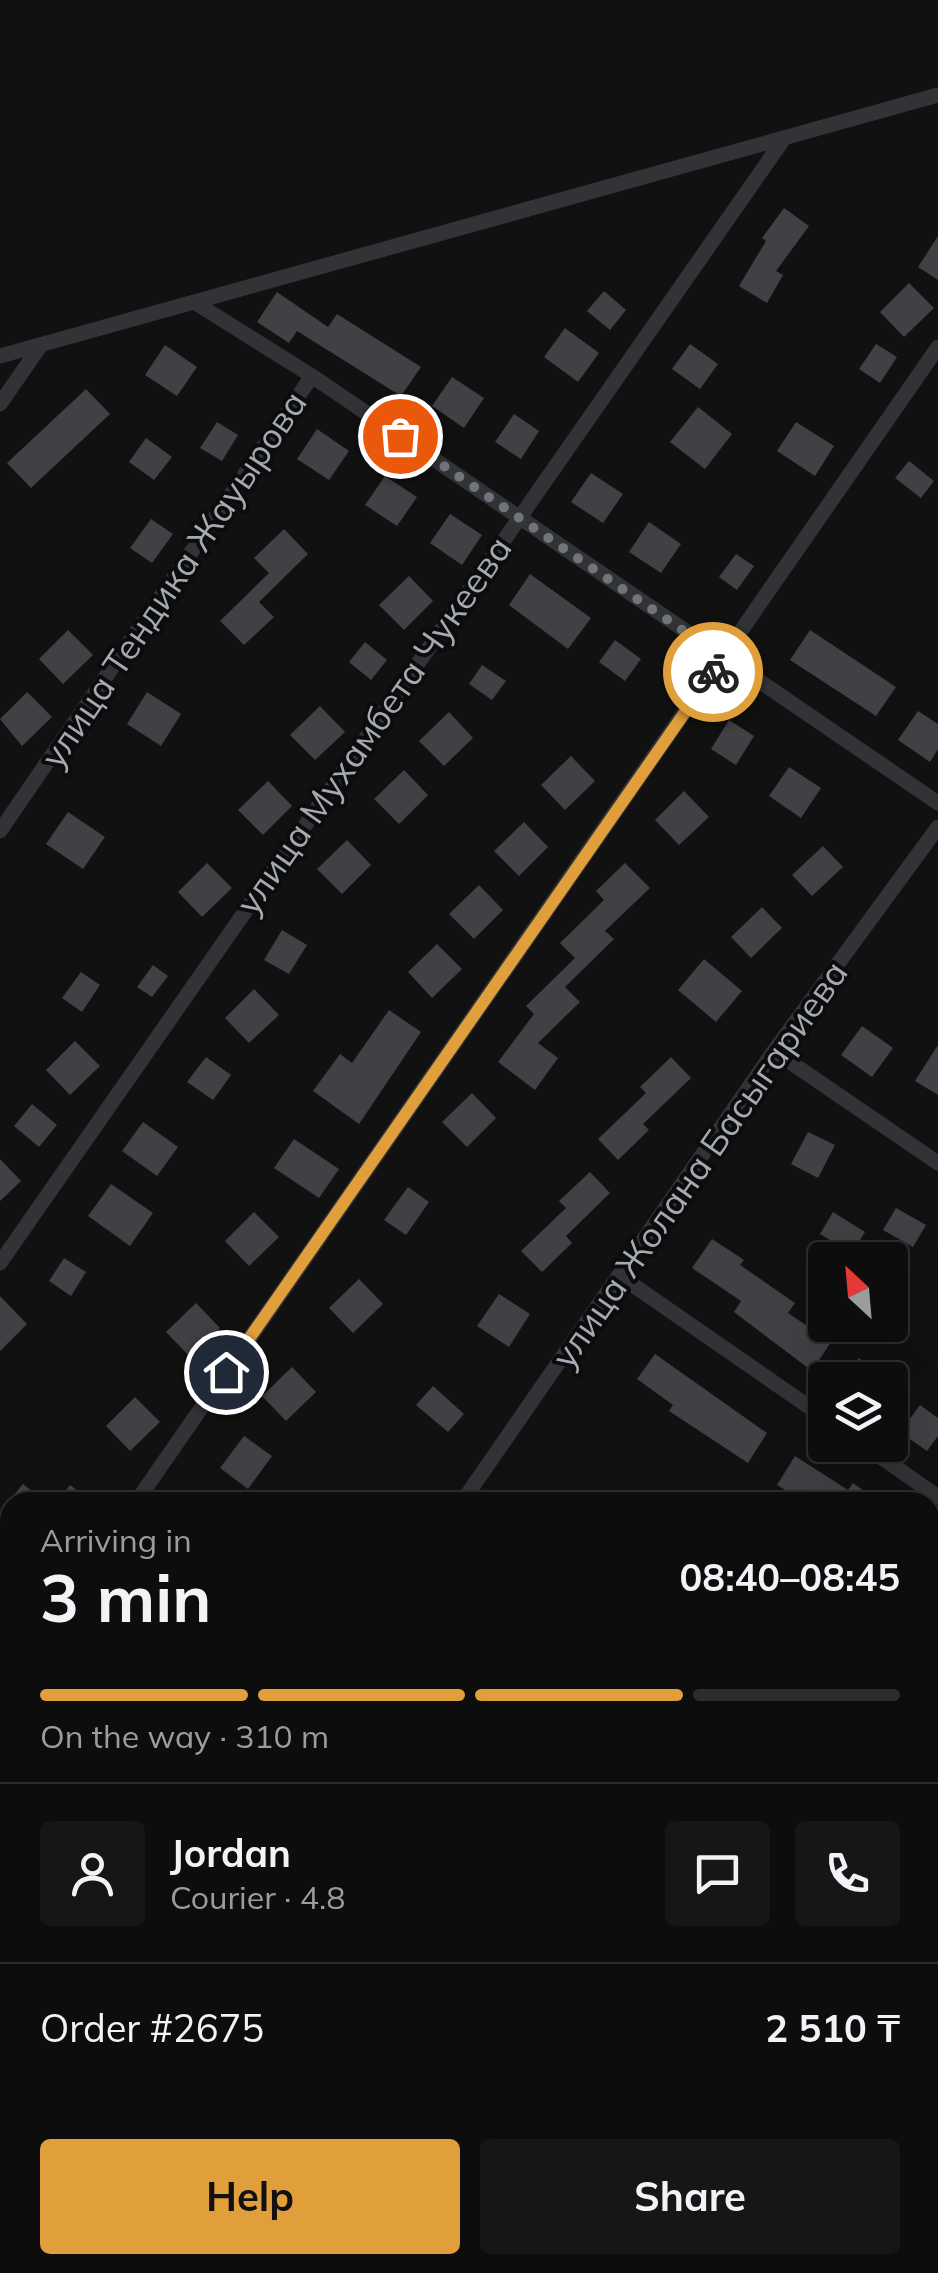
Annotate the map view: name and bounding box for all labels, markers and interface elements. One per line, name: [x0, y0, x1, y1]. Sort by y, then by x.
street label: улица Тендика Жауырова: [30, 382, 316, 776]
pin: [358, 394, 443, 479]
icon: bag: [373, 409, 428, 464]
street label: улица Мухамбета Чукеева: [226, 527, 520, 923]
courier: [663, 622, 763, 722]
icon: bike: [686, 645, 741, 700]
street label: улица Жолана Басыгариева: [541, 952, 857, 1376]
north arrow: [808, 1242, 908, 1342]
map controls: [808, 1242, 908, 1462]
pin: [184, 1330, 269, 1415]
icon: home: [199, 1345, 254, 1400]
button: layers: [808, 1362, 908, 1462]
text: Arriving in: [40, 1520, 192, 1560]
text: 08:40–08:45: [680, 1553, 900, 1601]
text: 3 min: [40, 1557, 211, 1638]
text: On the way · 310 m: [40, 1716, 329, 1756]
button: person: [40, 1821, 145, 1926]
button: chat: [665, 1821, 770, 1926]
button: phone: [795, 1821, 900, 1926]
text: Jordan: [170, 1829, 291, 1877]
text: Courier · 4.8: [170, 1877, 346, 1917]
text: Order #2675: [40, 2004, 264, 2052]
text: 2 510 ₸: [765, 2004, 900, 2052]
button: Help: [40, 2139, 460, 2254]
button: Share: [480, 2139, 900, 2254]

